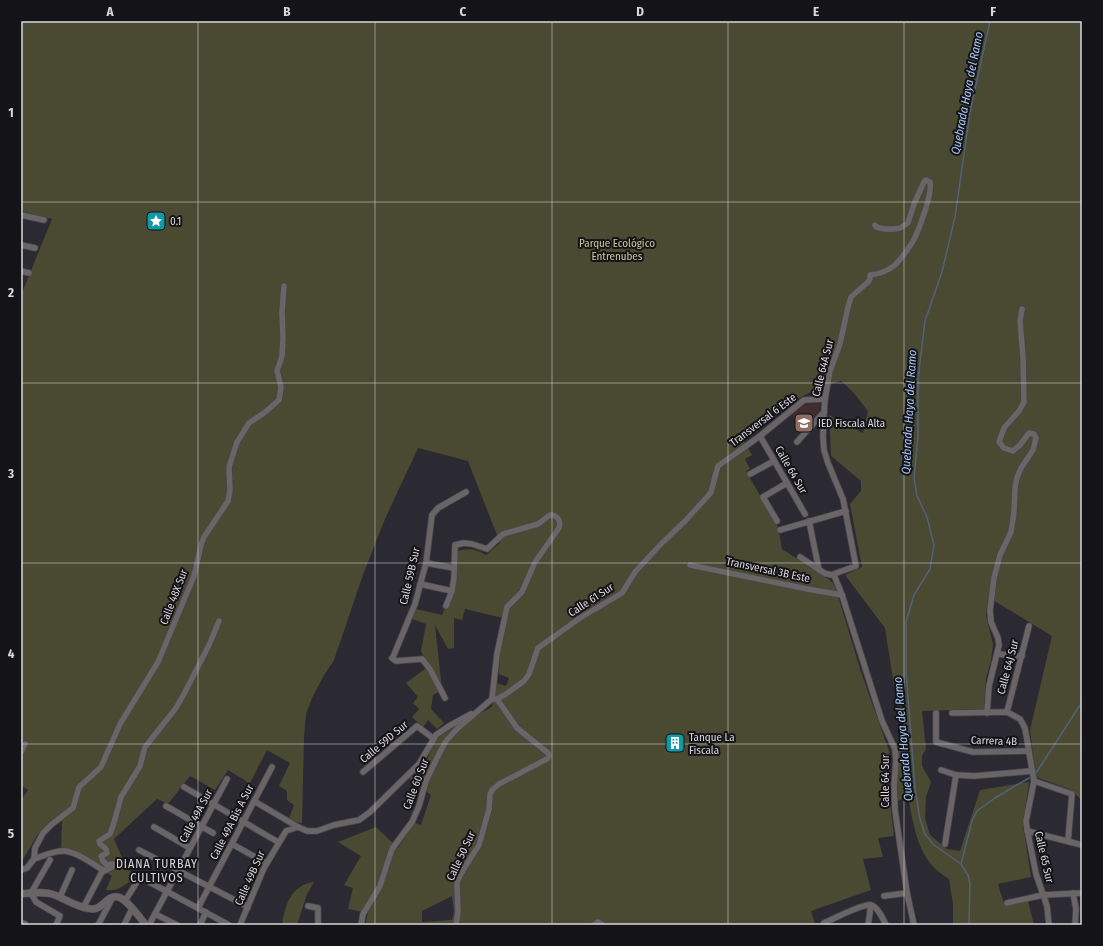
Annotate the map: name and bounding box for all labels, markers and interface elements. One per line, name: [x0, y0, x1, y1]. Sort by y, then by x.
text: A: [105, 4, 114, 19]
text: B: [283, 4, 291, 19]
text: C: [460, 4, 467, 19]
text: D: [636, 4, 644, 19]
text: E: [813, 4, 819, 19]
text: F: [990, 4, 996, 19]
water label: Quebrada Haya del Ramo: [948, 30, 986, 156]
text: 1: [8, 105, 14, 120]
place icon: 0.1: [145, 210, 167, 232]
place label: 0.1: [170, 215, 181, 228]
park label: Parque Ecológico Entrenubes: [579, 237, 655, 263]
text: 2: [7, 285, 14, 300]
street label: Calle 64A Sur: [810, 338, 836, 398]
water label: Quebrada Haya del Ramo: [899, 349, 919, 475]
street label: Transversal 6 Este: [727, 391, 799, 449]
school or university icon: IED Fiscala Alta: [793, 412, 815, 434]
place label: IED Fiscala Alta: [818, 417, 885, 430]
street label: Calle 64 Sur: [772, 444, 810, 496]
text: 3: [7, 466, 14, 481]
street label: Calle 59B Sur: [397, 546, 423, 606]
street label: Transversal 3B Este: [725, 555, 811, 585]
street label: Calle 48X Sur: [157, 567, 191, 627]
street label: Calle 61 Sur: [566, 580, 616, 619]
street label: Calle 64J Sur: [994, 638, 1022, 696]
text: 4: [8, 646, 15, 661]
water label: Quebrada Haya del Ramo: [891, 676, 915, 802]
street label: Calle 59D Sur: [357, 718, 411, 766]
place label: Tanque La Fiscala: [689, 731, 735, 757]
building icon: Tanque La Fiscala: [664, 732, 686, 754]
street label: Carrera 4B: [971, 734, 1017, 748]
street label: Calle 64 Sur: [879, 754, 892, 807]
street label: Calle 60 Sur: [400, 757, 432, 811]
street label: Calle 49A Bis A Sur: [207, 782, 257, 862]
street label: Calle 49A Sur: [177, 787, 216, 845]
text: 5: [8, 826, 14, 841]
street label: Calle 50 Sur: [444, 829, 478, 883]
street label: Calle 65 Sur: [1032, 830, 1056, 884]
street label: Calle 49B Sur: [232, 848, 268, 907]
district label: DIANA TURBAY CULTIVOS: [116, 857, 198, 885]

